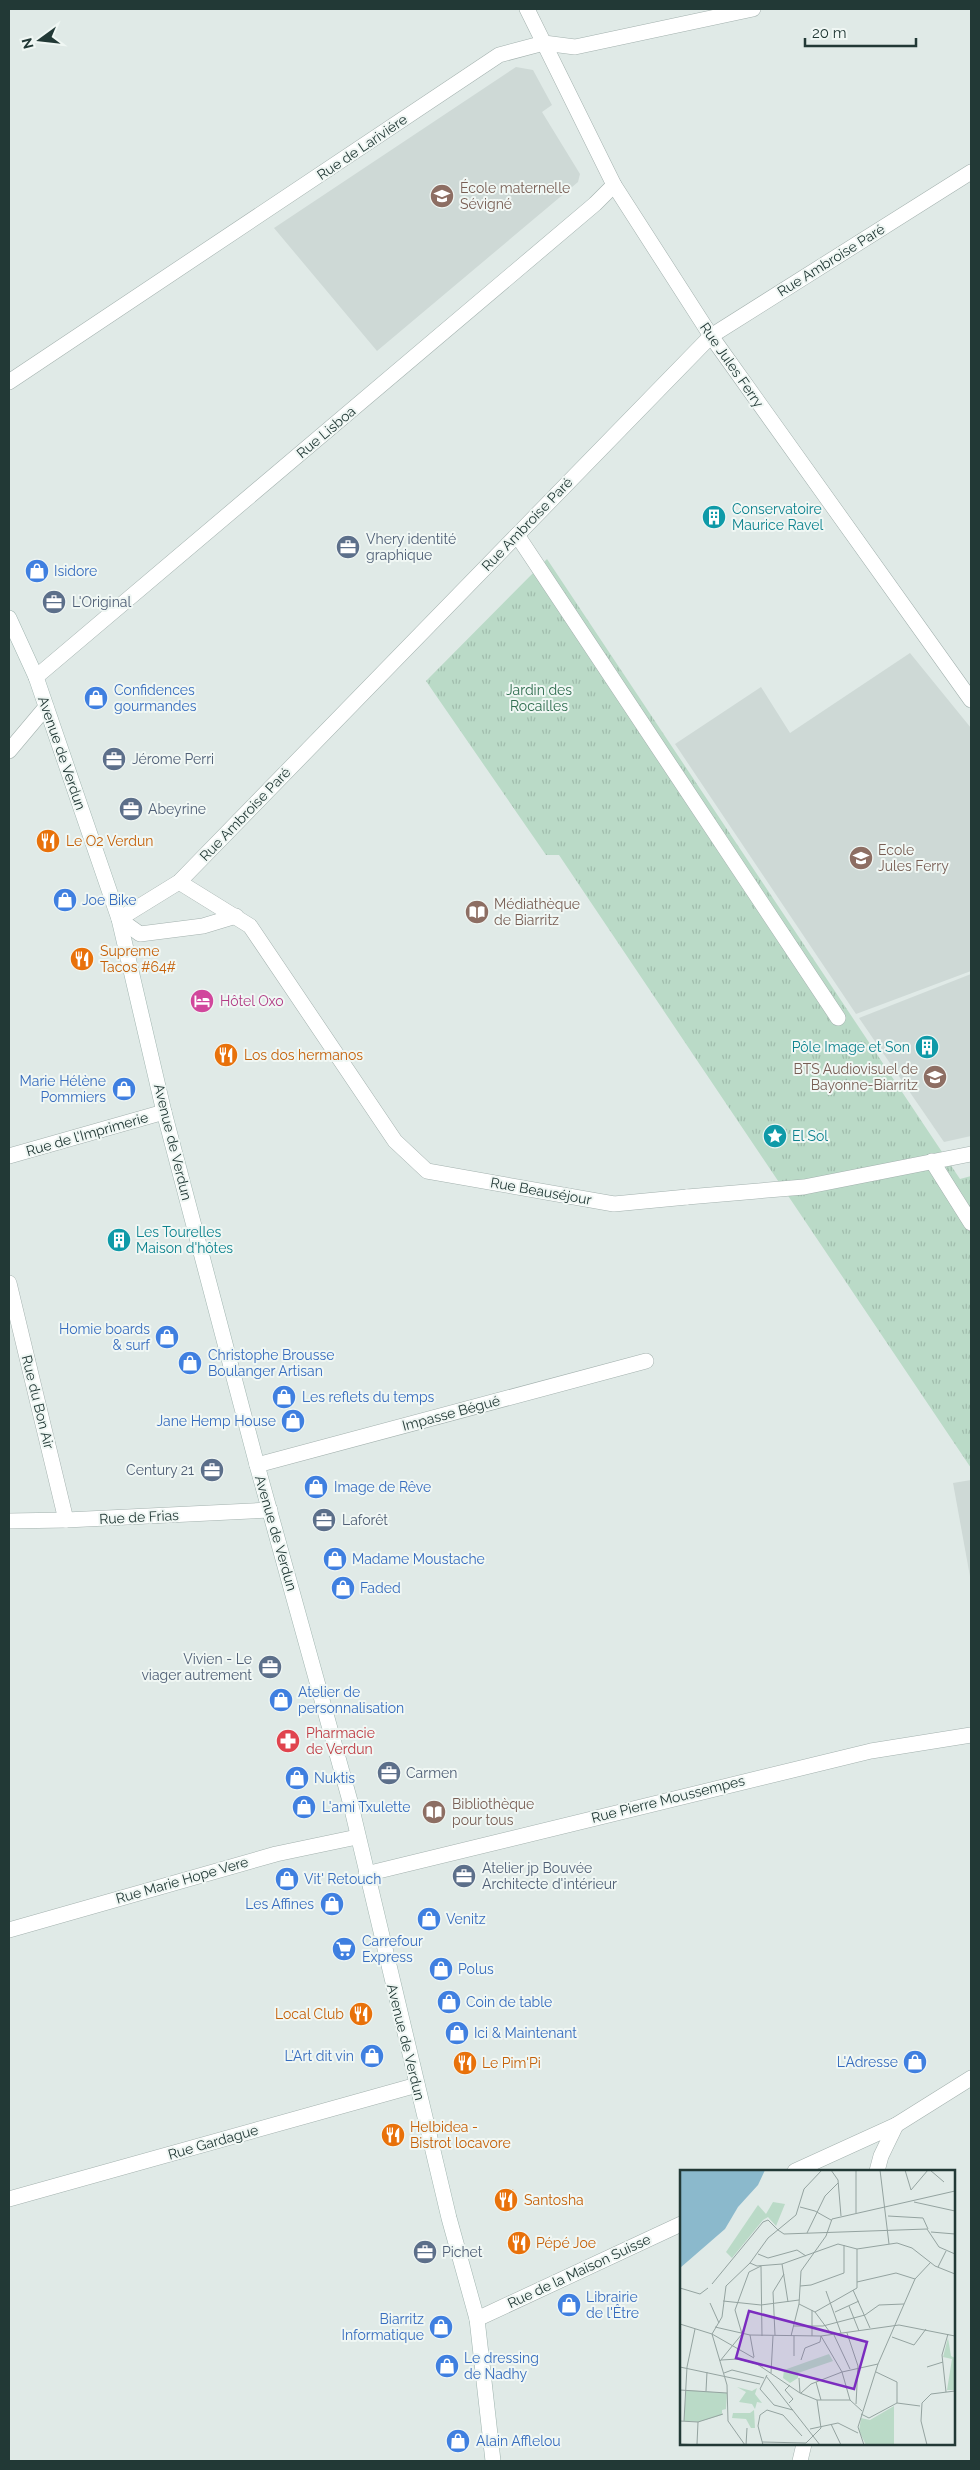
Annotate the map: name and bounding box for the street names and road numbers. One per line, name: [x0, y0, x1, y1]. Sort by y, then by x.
street label: Rue de Lariviére: [314, 111, 410, 183]
street label: Rue Ambroise Paré: [774, 221, 888, 299]
street label: Rue Jules Ferry: [697, 320, 767, 411]
street label: Rue Lisboa: [293, 403, 359, 461]
street label: Rue Ambroise Paré: [478, 474, 576, 574]
street label: Avenue de Verdun: [35, 694, 89, 812]
street label: Rue Ambroise Paré: [196, 764, 294, 864]
street label: Avenue de Verdun: [151, 1082, 195, 1202]
street label: Rue de l'Imprimerie: [24, 1109, 150, 1159]
street label: Rue Beauséjour: [489, 1174, 593, 1208]
street label: Rue du Bon Air: [19, 1353, 57, 1451]
street label: Impasse Bégué: [400, 1392, 502, 1434]
street label: Avenue de Verdun: [252, 1473, 300, 1593]
street label: Rue de Frias: [99, 1507, 179, 1527]
street label: Rue Pierre Moussempes: [590, 1772, 747, 1826]
street label: Rue Marie Hope Vere: [114, 1853, 250, 1907]
street label: Avenue de Verdun: [384, 1982, 428, 2102]
street label: Rue Gardague: [166, 2121, 260, 2163]
street label: Rue de la Maison Suisse: [505, 2231, 653, 2311]

